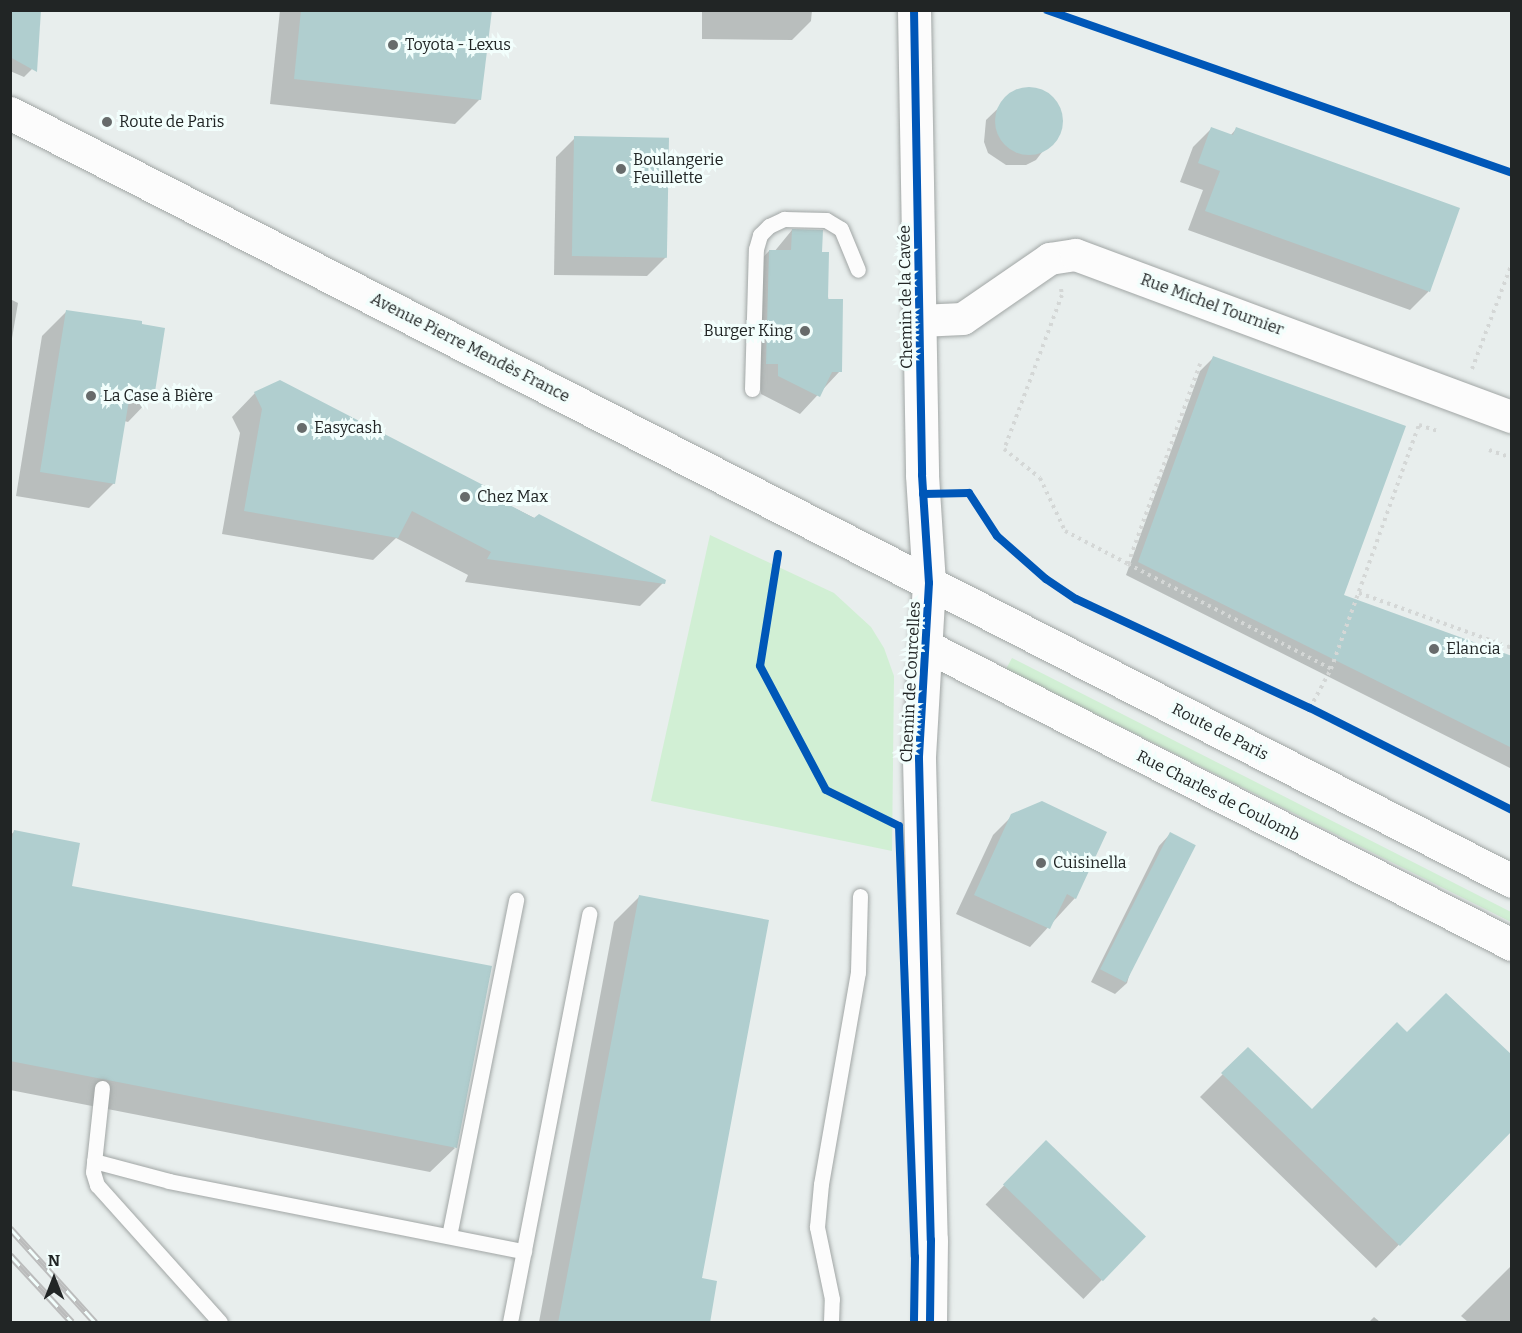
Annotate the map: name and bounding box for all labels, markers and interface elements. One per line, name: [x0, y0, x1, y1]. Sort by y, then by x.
place label: Toyota - Lexus: [405, 35, 511, 55]
marker: Toyota - Lexus: [386, 38, 400, 52]
place label: Route de Paris: [119, 112, 224, 132]
marker: Route de Paris: [100, 115, 114, 129]
place label: Boulangerie Feuillette: [633, 150, 723, 188]
marker: Boulangerie Feuillette: [614, 162, 628, 176]
street label: Chemin de la Cavée: [895, 225, 917, 369]
street label: Rue Michel Tournier: [1138, 270, 1286, 340]
street label: Avenue Pierre Mendès France: [367, 289, 573, 407]
place label: Burger King: [704, 321, 793, 341]
marker: Burger King: [798, 324, 812, 338]
place label: La Case à Bière: [103, 386, 213, 406]
marker: La Case à Bière: [84, 389, 98, 403]
place label: Easycash: [314, 418, 382, 438]
marker: Easycash: [295, 421, 309, 435]
place label: Chez Max: [477, 487, 548, 507]
marker: Chez Max: [458, 490, 472, 504]
street label: Chemin de Courcelles: [897, 601, 925, 763]
place label: Elancia: [1446, 639, 1501, 659]
marker: Elancia: [1427, 642, 1441, 656]
street label: Route de Paris: [1169, 700, 1271, 764]
street label: Rue Charles de Coulomb: [1133, 746, 1303, 846]
place label: Cuisinella: [1053, 853, 1127, 873]
marker: Cuisinella: [1034, 856, 1048, 870]
north arrow: [24, 1249, 84, 1309]
text: N: [48, 1251, 60, 1270]

